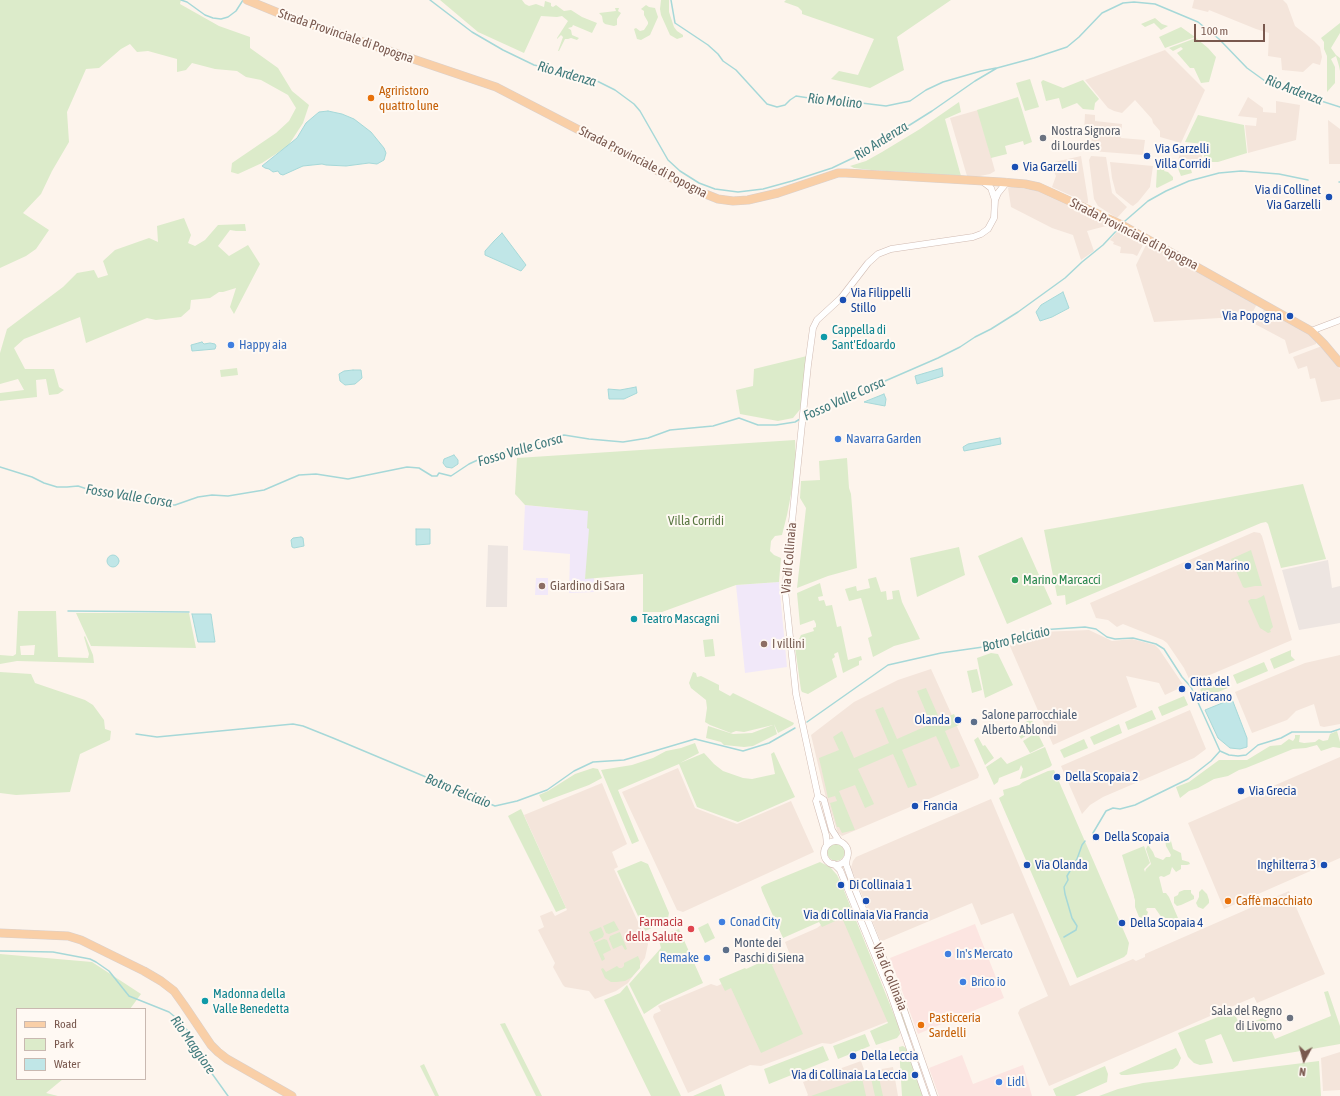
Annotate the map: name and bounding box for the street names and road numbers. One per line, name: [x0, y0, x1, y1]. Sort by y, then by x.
street label: Strada Provinciale di Popogna: [276, 6, 416, 66]
street label: Strada Provinciale di Popogna: [576, 123, 710, 201]
street label: Strada Provinciale di Popogna: [1067, 195, 1201, 273]
street label: Via di Collinaia: [778, 522, 800, 594]
street label: Via di Collinaia: [869, 941, 911, 1013]

